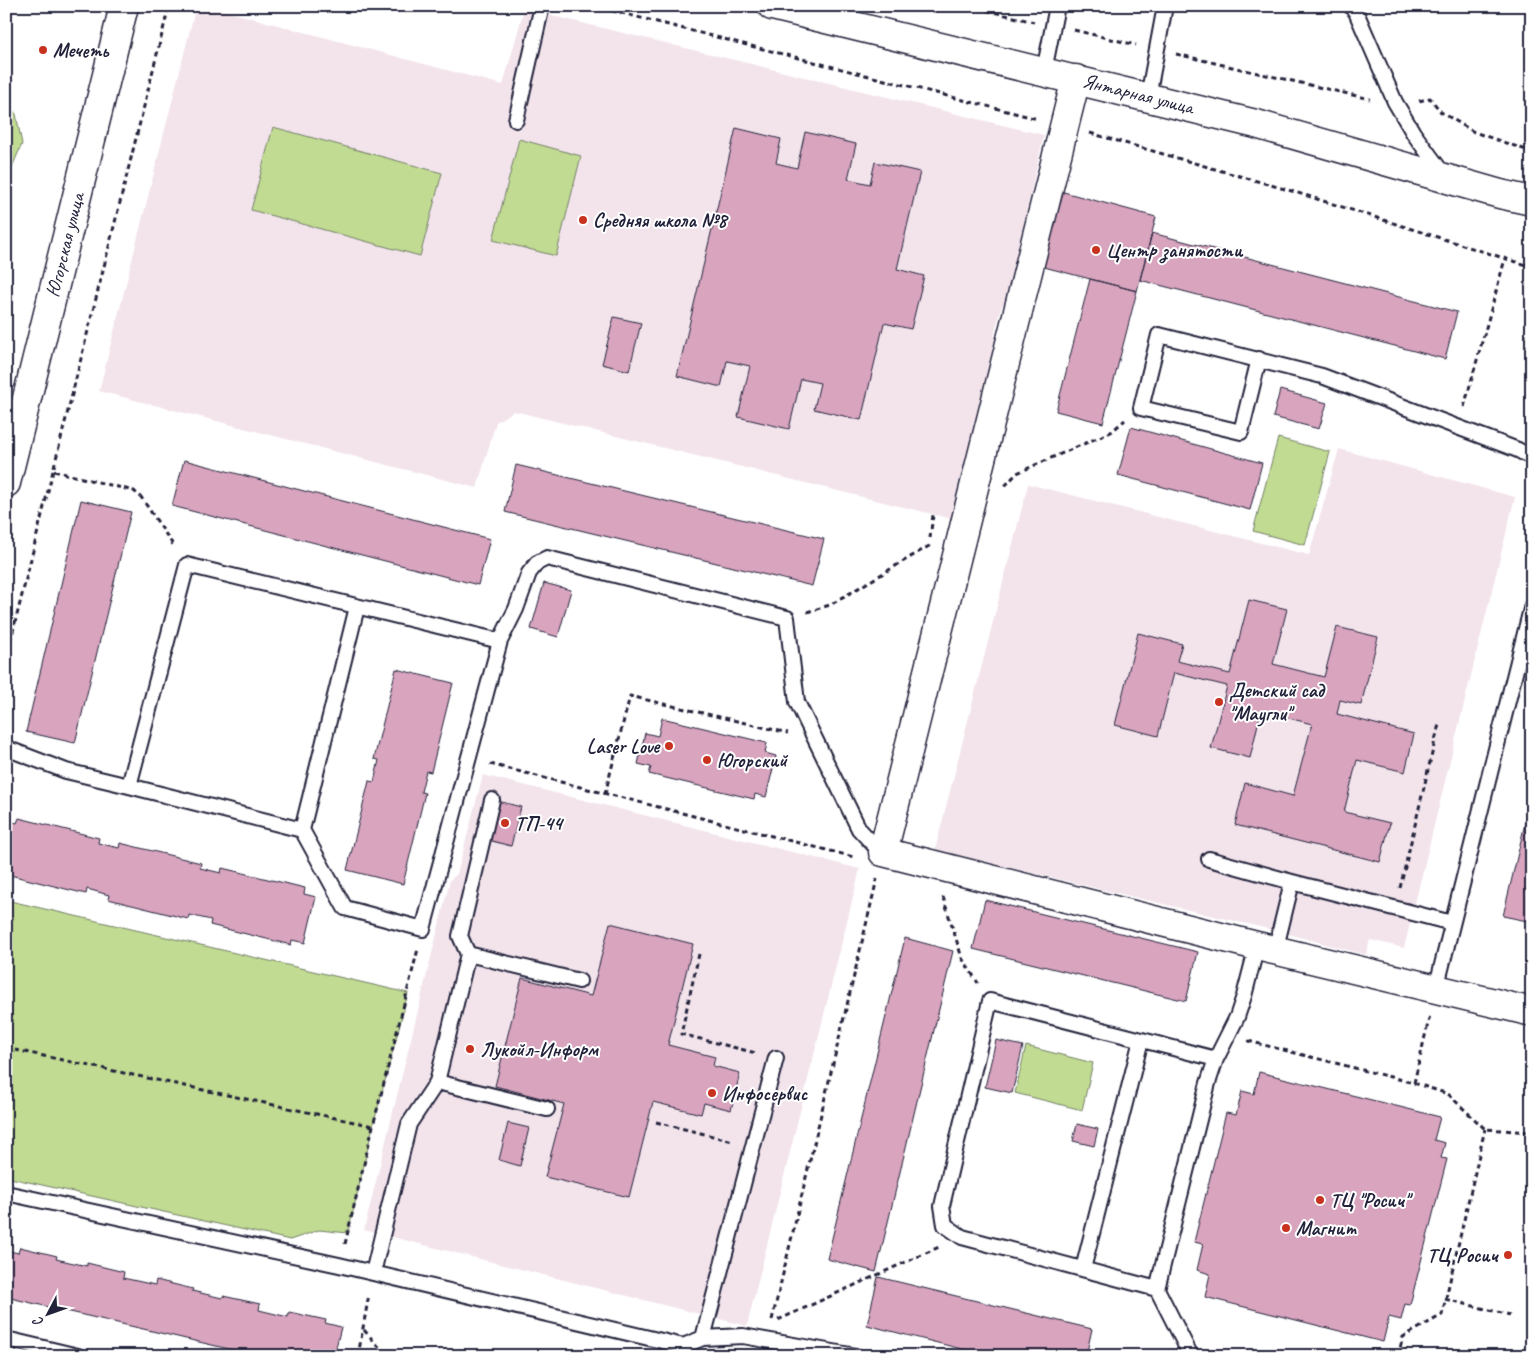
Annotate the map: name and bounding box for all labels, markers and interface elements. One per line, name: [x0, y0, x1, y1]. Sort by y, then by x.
place label: Мечеть: [53, 38, 109, 63]
marker: Мечеть: [37, 44, 49, 56]
street label: Янтарная улица: [1080, 68, 1198, 120]
street label: Югорская улица: [40, 189, 90, 300]
place label: Средняя школа №8: [593, 208, 729, 233]
marker: Средняя школа №8: [577, 214, 589, 226]
place label: Центр занятости: [1106, 238, 1244, 264]
marker: Центр занятости: [1090, 244, 1102, 256]
place label: Детский сад "Маугли": [1229, 678, 1326, 727]
marker: Детский сад "Маугли": [1213, 696, 1225, 708]
place label: Laser Love: [587, 734, 661, 759]
marker: Laser Love: [663, 740, 675, 752]
place label: Югорский: [717, 748, 788, 773]
marker: Югорский: [701, 754, 713, 766]
place label: ТП-44: [515, 811, 565, 836]
marker: ТП-44: [499, 817, 511, 829]
place label: Лукойл-Информ: [480, 1037, 599, 1062]
marker: Лукойл-Информ: [464, 1043, 476, 1055]
place label: Инфосервис: [722, 1081, 808, 1106]
marker: Инфосервис: [706, 1087, 718, 1099]
place label: ТЦ "Росич": [1330, 1188, 1413, 1213]
marker: ТЦ "Росич": [1314, 1194, 1326, 1206]
place label: Магнит: [1296, 1216, 1357, 1241]
marker: Магнит: [1280, 1222, 1292, 1234]
place label: ТЦ Росич: [1427, 1243, 1500, 1268]
marker: ТЦ Росич: [1502, 1249, 1514, 1261]
north arrow: [22, 1290, 72, 1340]
text: С: [29, 1312, 47, 1330]

